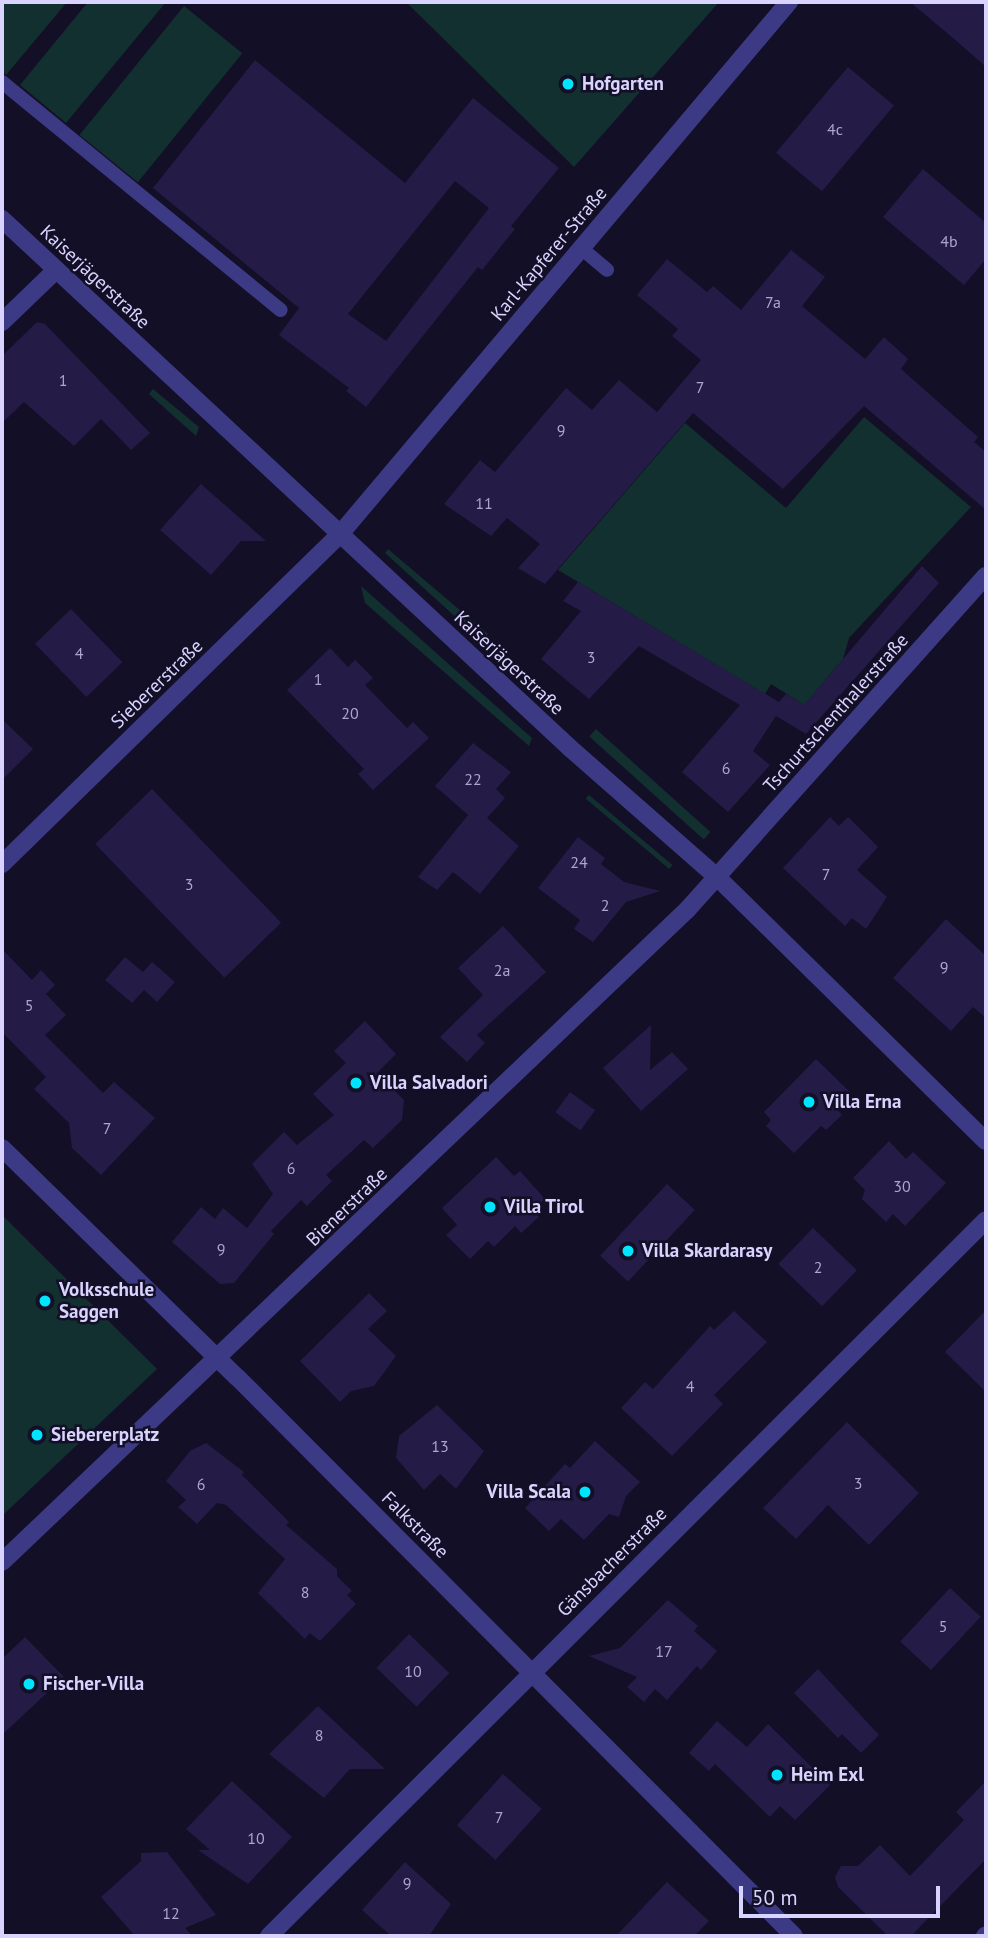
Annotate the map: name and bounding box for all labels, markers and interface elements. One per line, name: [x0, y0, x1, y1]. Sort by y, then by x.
place label: Hofgarten: [582, 73, 664, 95]
marker: Hofgarten: [560, 76, 576, 92]
house number: 4c: [827, 119, 843, 139]
street label: Karl-Kapferer-Straße: [486, 182, 612, 326]
street label: Kaiserjägerstraße: [35, 220, 155, 334]
house number: 4b: [940, 231, 958, 251]
house number: 7a: [765, 292, 781, 312]
house number: 1: [59, 370, 67, 390]
house number: 7: [696, 377, 704, 397]
house number: 9: [557, 420, 565, 440]
house number: 11: [475, 493, 493, 513]
street label: Kaiserjägerstraße: [449, 606, 569, 720]
street label: Tschurtschenthalerstraße: [759, 629, 913, 797]
street label: Siebererstraße: [106, 635, 208, 733]
house number: 4: [75, 643, 83, 663]
house number: 3: [587, 647, 595, 667]
house number: 1: [314, 669, 322, 689]
house number: 20: [341, 703, 359, 723]
house number: 6: [722, 758, 730, 778]
house number: 22: [464, 769, 482, 789]
house number: 24: [570, 852, 588, 872]
house number: 7: [822, 864, 830, 884]
house number: 3: [185, 874, 193, 894]
house number: 2: [601, 895, 609, 915]
house number: 9: [940, 957, 948, 977]
house number: 2a: [494, 960, 510, 980]
house number: 5: [25, 995, 33, 1015]
place label: Villa Salvadori: [370, 1072, 488, 1094]
marker: Villa Salvadori: [348, 1075, 364, 1091]
place label: Villa Erna: [823, 1091, 901, 1113]
marker: Villa Erna: [801, 1094, 817, 1110]
house number: 7: [103, 1118, 111, 1138]
house number: 6: [287, 1158, 295, 1178]
street label: Bienerstraße: [302, 1163, 392, 1251]
house number: 30: [893, 1176, 911, 1196]
place label: Villa Tirol: [504, 1196, 584, 1218]
marker: Villa Tirol: [482, 1199, 498, 1215]
house number: 9: [217, 1239, 225, 1259]
place label: Villa Skardarasy: [642, 1240, 772, 1262]
marker: Villa Skardarasy: [620, 1243, 636, 1259]
house number: 2: [814, 1257, 822, 1277]
place label: Volksschule Saggen: [59, 1279, 154, 1323]
marker: Volksschule Saggen: [37, 1293, 53, 1309]
house number: 4: [686, 1376, 694, 1396]
place label: Siebererplatz: [51, 1424, 159, 1446]
marker: Siebererplatz: [29, 1427, 45, 1443]
house number: 13: [431, 1436, 449, 1456]
house number: 3: [854, 1473, 862, 1493]
house number: 6: [197, 1474, 205, 1494]
place label: Villa Scala: [486, 1481, 571, 1503]
marker: Villa Scala: [577, 1484, 593, 1500]
street label: Falkstraße: [377, 1487, 453, 1563]
street label: Gänsbacherstraße: [553, 1503, 671, 1621]
house number: 8: [301, 1582, 309, 1602]
house number: 5: [939, 1616, 947, 1636]
house number: 17: [655, 1641, 673, 1661]
house number: 10: [404, 1661, 422, 1681]
place label: Fischer-Villa: [43, 1673, 144, 1695]
marker: Fischer-Villa: [21, 1676, 37, 1692]
house number: 8: [315, 1725, 323, 1745]
place label: Heim Exl: [791, 1764, 864, 1786]
marker: Heim Exl: [769, 1767, 785, 1783]
house number: 7: [495, 1807, 503, 1827]
house number: 10: [247, 1828, 265, 1848]
scale bar: [743, 1871, 944, 1915]
house number: 9: [403, 1873, 411, 1893]
text: 50 m: [752, 1884, 798, 1911]
house number: 12: [162, 1903, 180, 1923]

